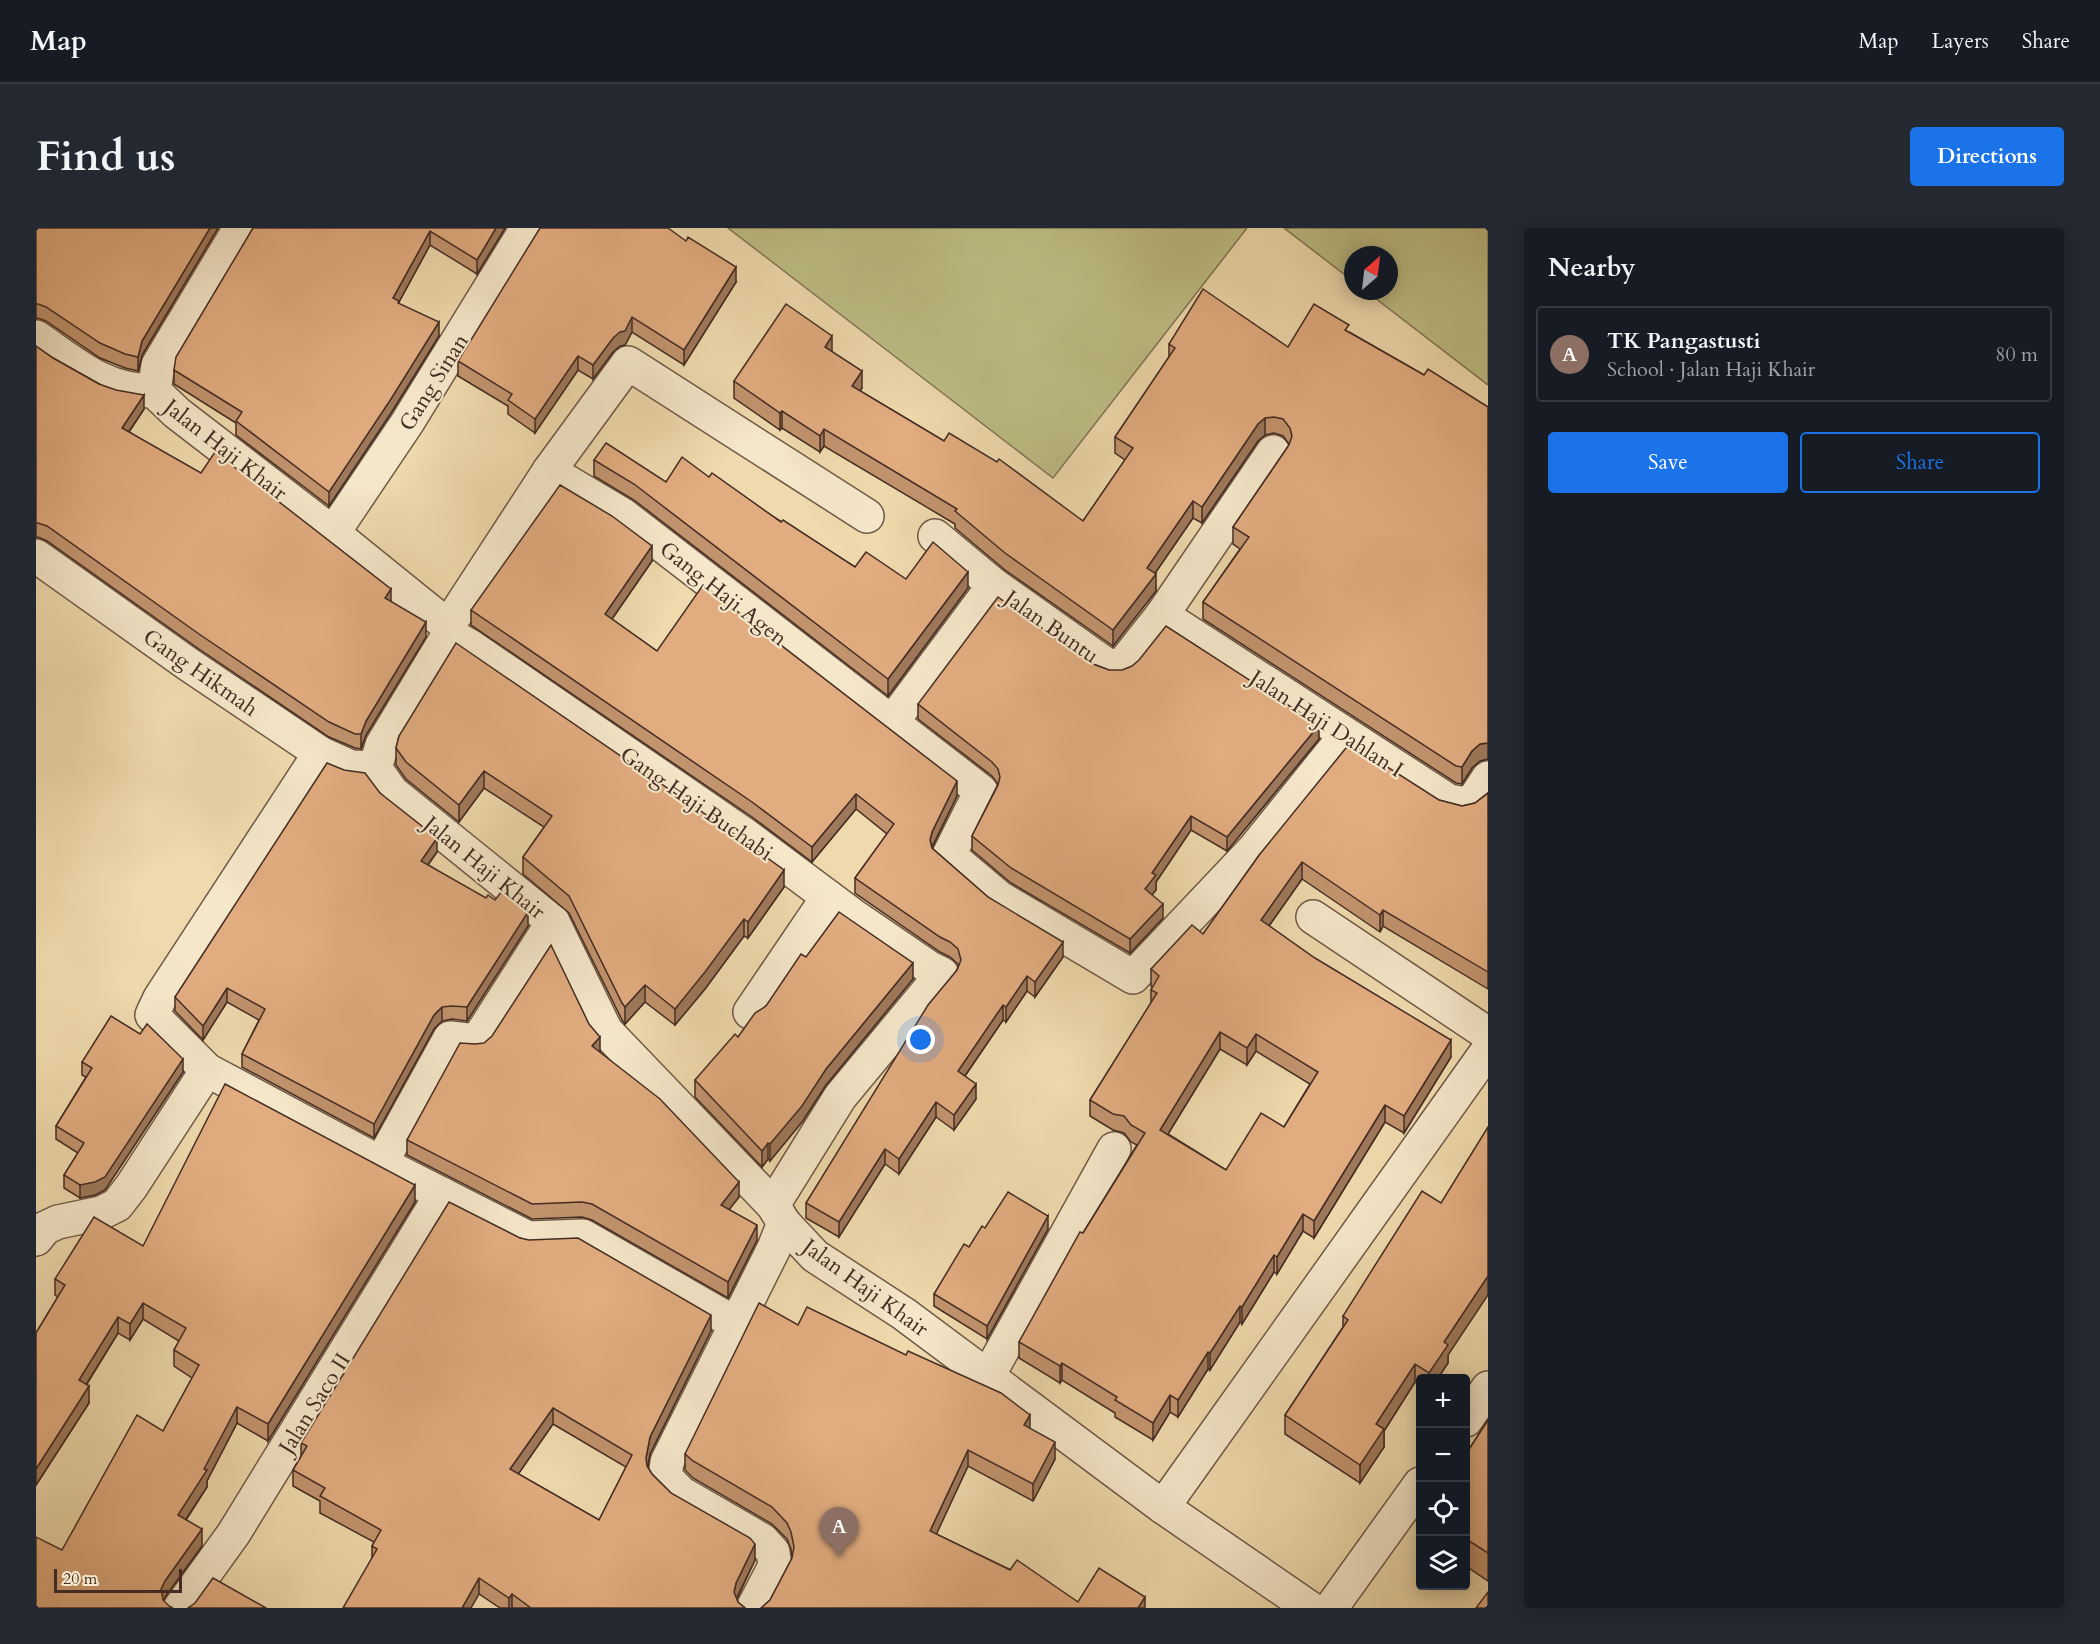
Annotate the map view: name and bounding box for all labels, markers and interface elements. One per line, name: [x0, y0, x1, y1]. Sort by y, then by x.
text: Map: [30, 22, 87, 60]
text: Map: [1859, 27, 1899, 56]
text: Layers: [1932, 27, 1989, 56]
text: Share: [2022, 27, 2070, 56]
button: Directions: [1910, 127, 2064, 186]
text: Find us: [36, 128, 176, 185]
north arrow: [1344, 246, 1398, 300]
text: Nearby: [1548, 250, 1636, 285]
text: TK Pangastusti: [1607, 326, 1761, 356]
street label: Gang Sinan: [392, 328, 476, 437]
text: A: [1562, 341, 1577, 368]
text: 80 m: [1995, 341, 2038, 368]
text: School · Jalan Haji Khair: [1607, 356, 1815, 383]
street label: Jalan Haji Khair: [155, 390, 294, 508]
button: Save: [1548, 432, 1788, 493]
button: Share: [1800, 432, 2040, 493]
street label: Gang Haji Agen: [653, 534, 794, 653]
street label: Jalan Buntu: [996, 582, 1105, 670]
street label: Gang Hikmah: [137, 622, 264, 724]
street label: Jalan Haji Dahlan I: [1241, 661, 1409, 785]
street label: Gang Haji Buchabi: [614, 740, 779, 868]
street label: Jalan Haji Khair: [415, 807, 552, 927]
your location: [906, 1025, 935, 1054]
street label: Jalan Haji Khair: [794, 1230, 935, 1344]
street label: Jalan Saco II: [270, 1347, 358, 1462]
map controls: [1416, 1374, 1470, 1590]
button: +: [1416, 1374, 1470, 1428]
button: −: [1416, 1428, 1470, 1482]
button: locate: [1416, 1482, 1470, 1536]
pin: A: [820, 1508, 858, 1557]
button: layers: [1416, 1536, 1470, 1590]
scale bar: [54, 1566, 182, 1594]
text: 20 m: [63, 1568, 97, 1590]

